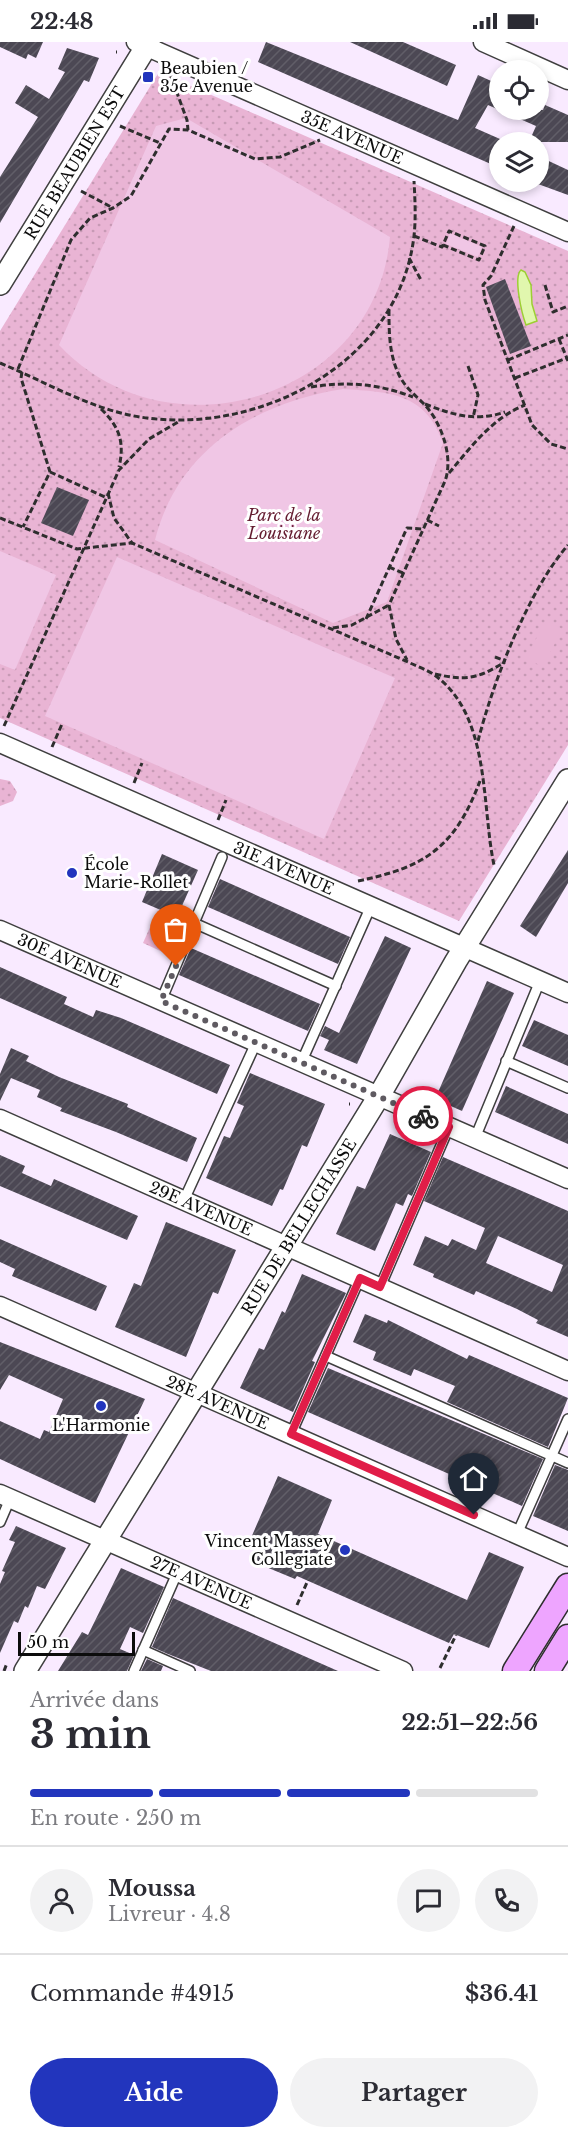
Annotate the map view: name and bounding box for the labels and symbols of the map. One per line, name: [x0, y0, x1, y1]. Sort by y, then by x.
place label: Beaubien / 35e Avenue: [160, 58, 253, 96]
marker: Beaubien / 35e Avenue: [141, 70, 155, 84]
street label: RUE BEAUBIEN EST: [20, 83, 129, 243]
street label: 35E AVENUE: [298, 106, 406, 168]
park label: Parc de la Louisiane: [246, 505, 321, 543]
street label: 31E AVENUE: [230, 837, 337, 899]
place label: École Marie-Rollet: [84, 854, 188, 892]
marker: École Marie-Rollet: [65, 866, 79, 880]
pin: [150, 904, 201, 966]
street label: 30E AVENUE: [14, 929, 125, 992]
courier: [393, 1086, 453, 1146]
street label: RUE DE BELLECHASSE: [237, 1135, 361, 1318]
street label: 29E AVENUE: [146, 1177, 256, 1240]
street label: 28E AVENUE: [163, 1371, 272, 1434]
marker: L'Harmonie: [94, 1399, 108, 1413]
place label: L'Harmonie: [52, 1415, 150, 1435]
pin: [448, 1453, 499, 1515]
place label: Vincent Massey Collegiate: [204, 1531, 334, 1569]
marker: Vincent Massey Collegiate: [338, 1543, 352, 1557]
street label: 27E AVENUE: [148, 1551, 255, 1613]
scale bar: [18, 1629, 135, 1656]

